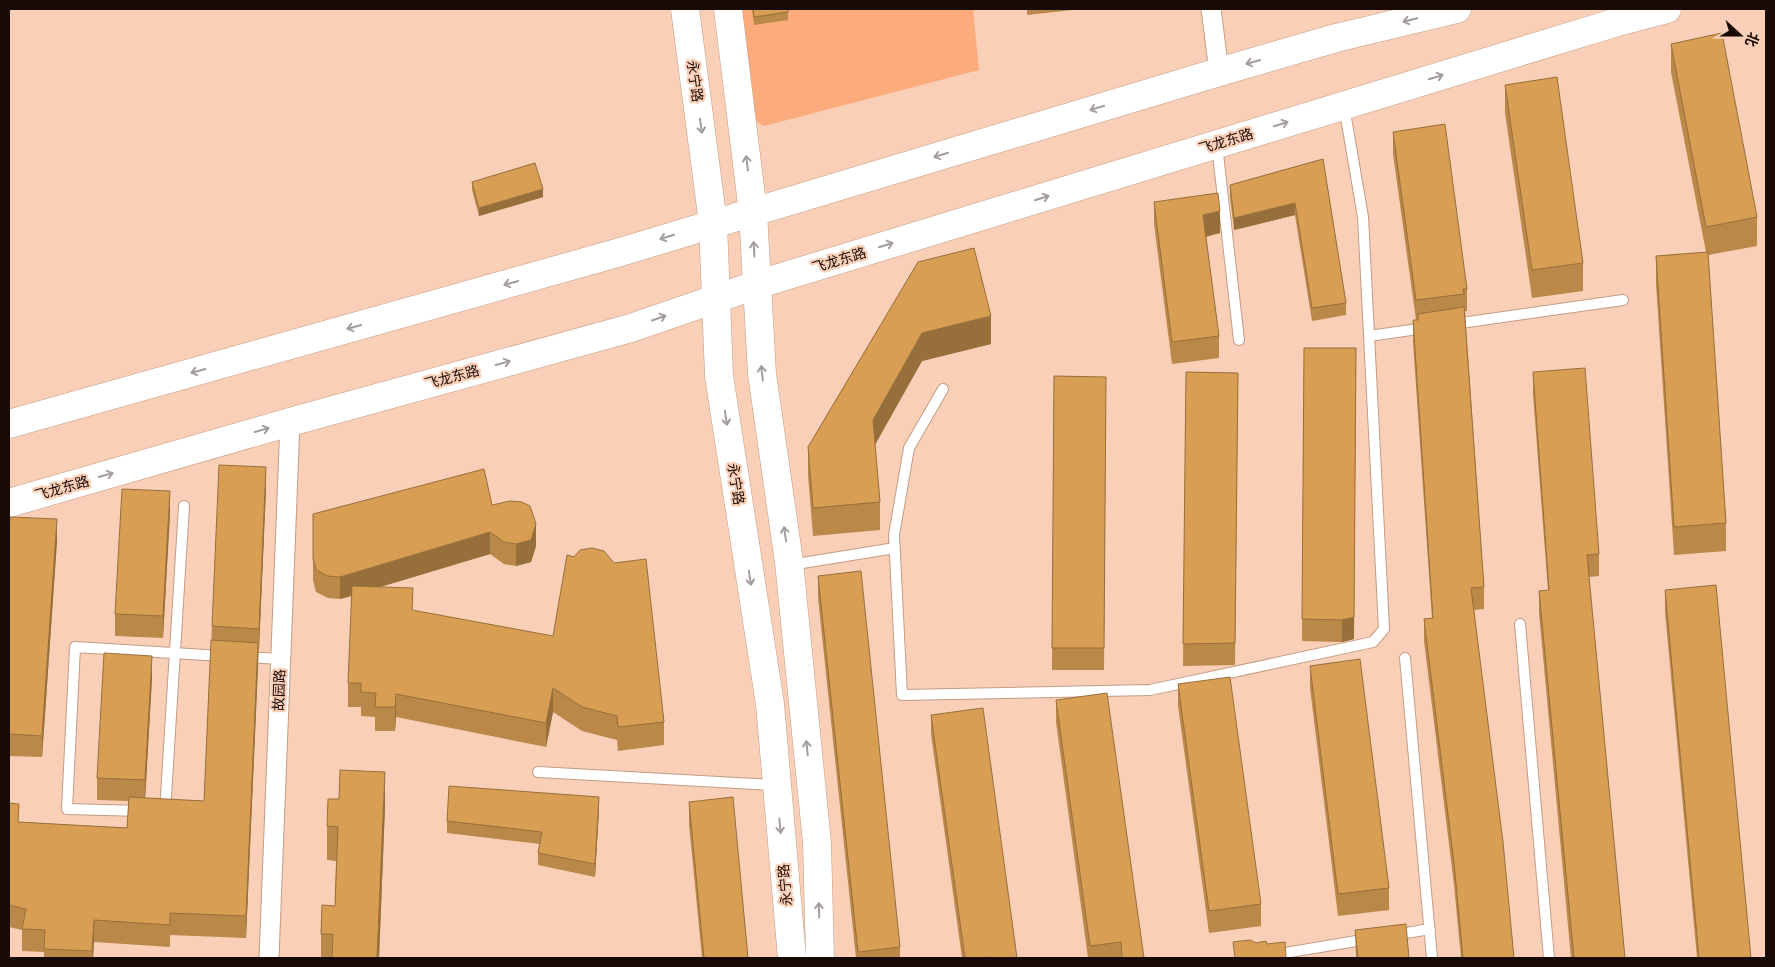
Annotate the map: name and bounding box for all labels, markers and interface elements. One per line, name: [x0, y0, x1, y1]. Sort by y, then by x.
north arrow: [1715, 10, 1765, 60]
one-way arrow: [1402, 16, 1418, 25]
text: 北: [1742, 30, 1762, 49]
one-way arrow: [1245, 58, 1261, 67]
street label: 永宁路: [684, 59, 706, 103]
one-way arrow: [1428, 72, 1444, 81]
one-way arrow: [1089, 104, 1105, 114]
one-way arrow: [696, 118, 706, 134]
one-way arrow: [1272, 119, 1288, 129]
street label: 飞龙东路: [1197, 125, 1255, 157]
one-way arrow: [934, 150, 950, 160]
one-way arrow: [742, 155, 752, 171]
one-way arrow: [1033, 192, 1049, 202]
one-way arrow: [659, 233, 675, 243]
one-way arrow: [878, 240, 894, 250]
one-way arrow: [749, 241, 758, 257]
street label: 飞龙东路: [810, 244, 868, 276]
one-way arrow: [503, 278, 519, 288]
one-way arrow: [651, 313, 667, 323]
one-way arrow: [347, 322, 363, 332]
one-way arrow: [495, 358, 511, 368]
street label: 飞龙东路: [423, 362, 481, 392]
one-way arrow: [757, 365, 767, 381]
one-way arrow: [190, 366, 206, 376]
one-way arrow: [721, 409, 731, 425]
one-way arrow: [254, 425, 270, 434]
street label: 永宁路: [725, 462, 747, 506]
one-way arrow: [98, 470, 114, 479]
street label: 飞龙东路: [33, 473, 91, 503]
one-way arrow: [780, 526, 790, 542]
one-way arrow: [746, 570, 756, 586]
street label: 故园路: [270, 669, 288, 711]
one-way arrow: [803, 740, 812, 756]
one-way arrow: [775, 818, 785, 834]
street label: 永宁路: [775, 863, 795, 907]
one-way arrow: [814, 902, 824, 918]

